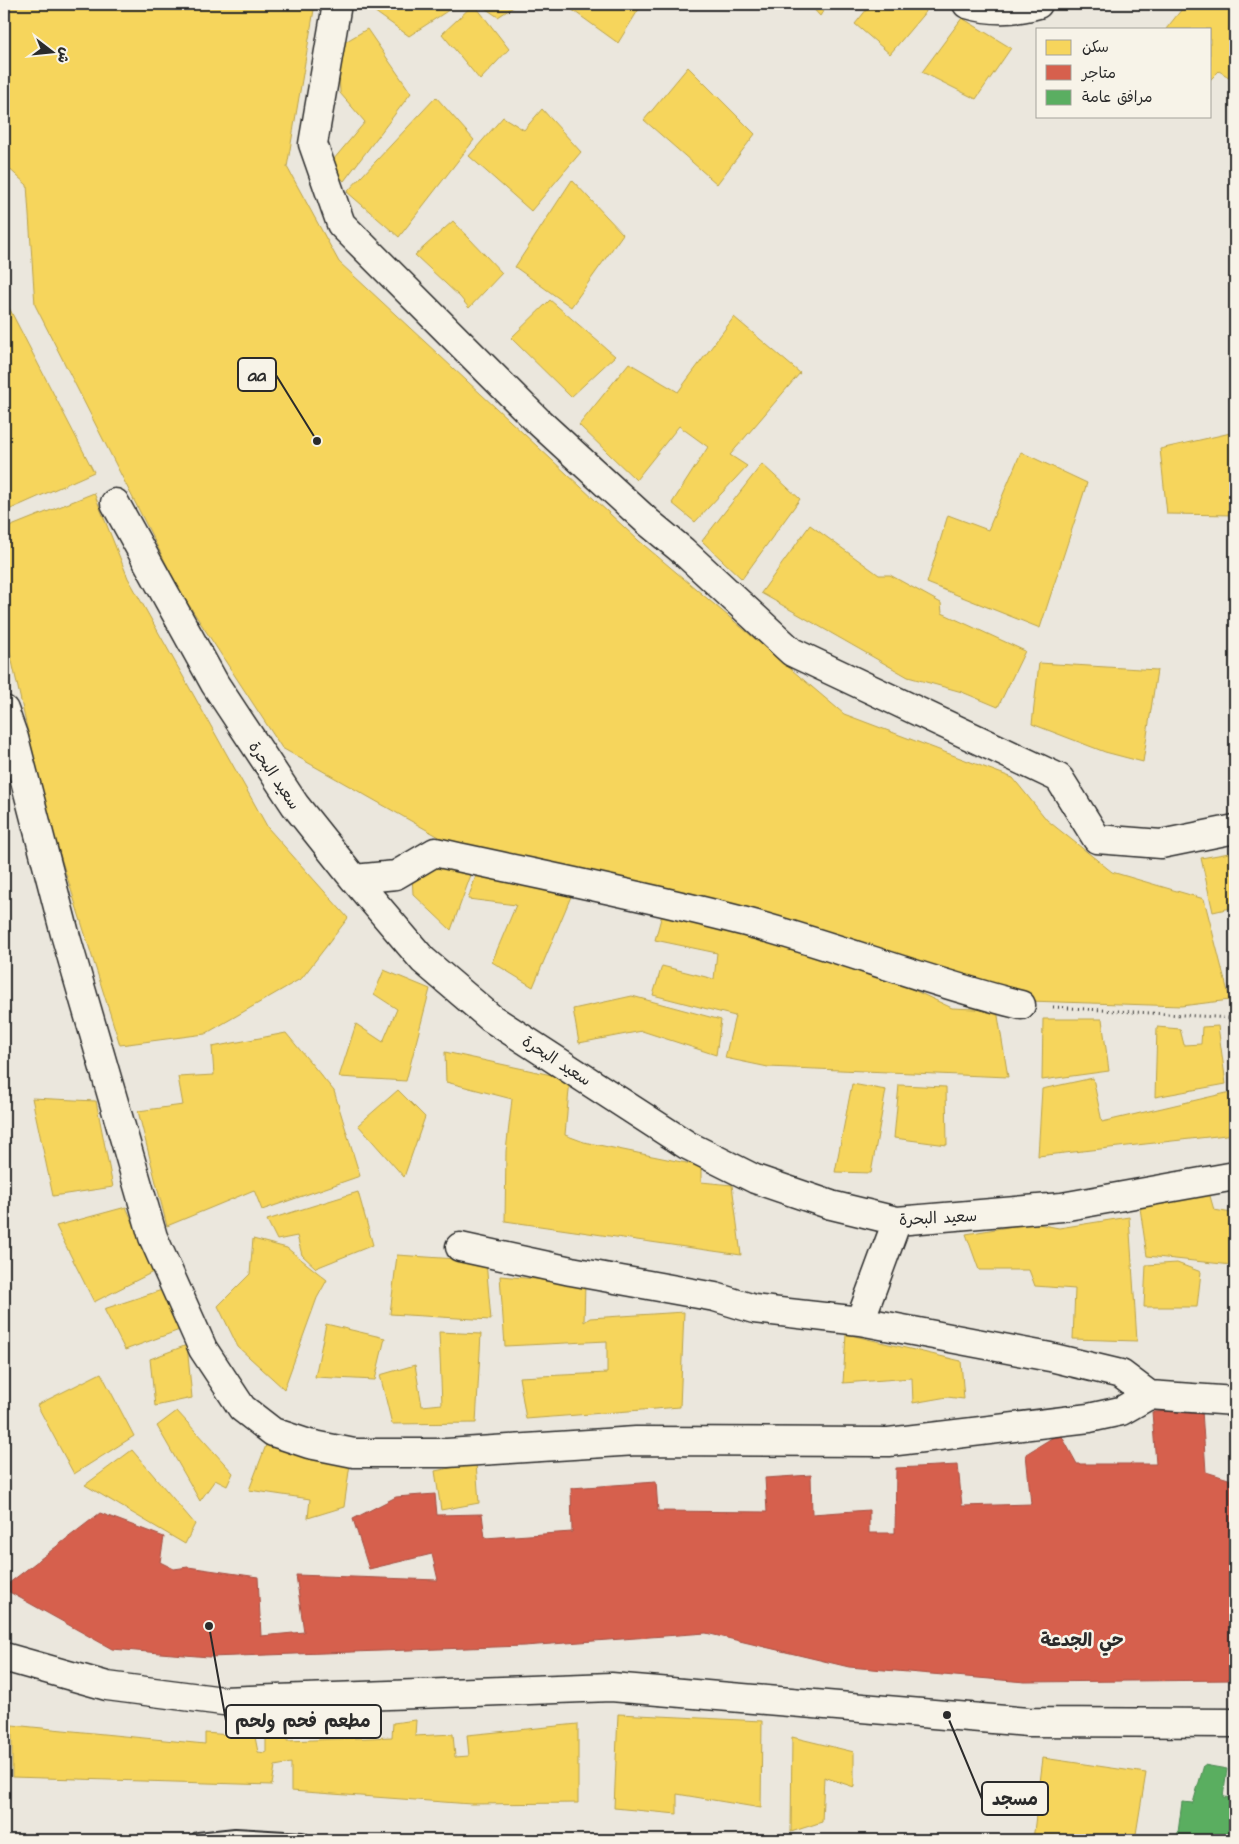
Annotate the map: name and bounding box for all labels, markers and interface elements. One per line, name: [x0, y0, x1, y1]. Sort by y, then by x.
north arrow: [28, 28, 78, 78]
legend: [1036, 28, 1212, 118]
text: سكن: [1082, 37, 1109, 58]
text: ش: [52, 45, 75, 65]
text: متاجر: [1080, 63, 1116, 84]
text: مرافق عامة: [1082, 87, 1152, 108]
callout: aa: [238, 358, 276, 391]
text: aa: [247, 363, 267, 388]
street label: سعيد البحرة: [243, 737, 305, 814]
street label: سعيد البحرة: [518, 1030, 595, 1091]
street label: سعيد البحرة: [898, 1205, 978, 1231]
district label: حي الجدعة: [1040, 1628, 1124, 1656]
callout: مطعم فحم ولحم: [226, 1705, 381, 1738]
text: مطعم فحم ولحم: [235, 1709, 371, 1735]
callout: مسجد: [982, 1782, 1048, 1815]
text: مسجد: [992, 1787, 1038, 1812]

